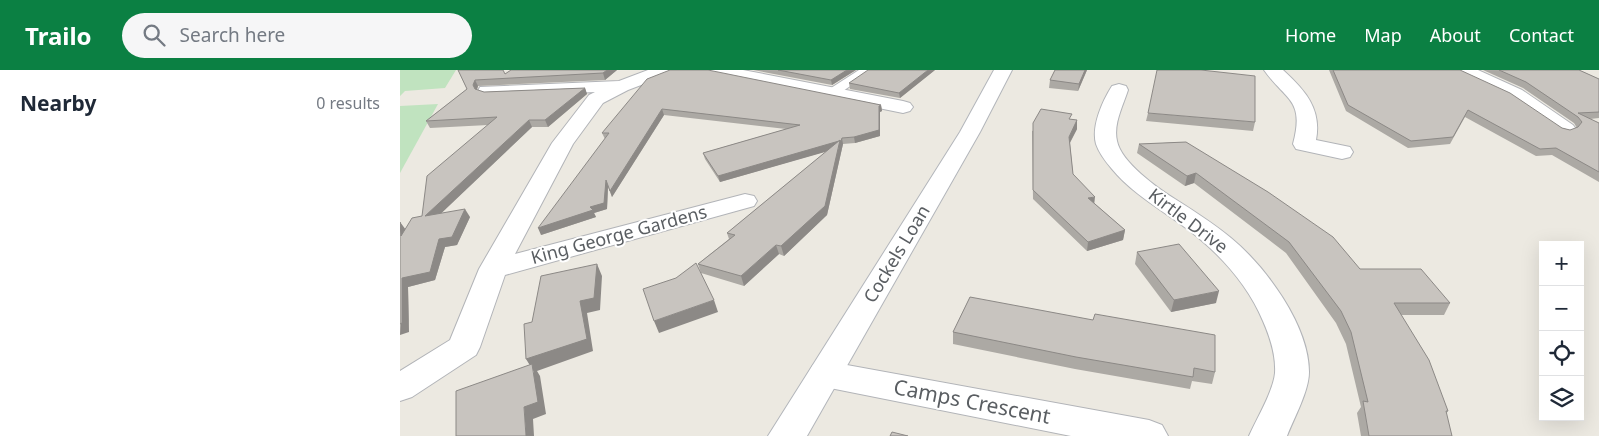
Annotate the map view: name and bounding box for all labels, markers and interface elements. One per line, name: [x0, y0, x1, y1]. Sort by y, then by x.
search box: [122, 13, 472, 58]
text: Trailo: [25, 19, 92, 52]
icon: search: [140, 21, 168, 49]
text: Search here: [180, 22, 285, 48]
text: Home: [1285, 23, 1336, 47]
text: Map: [1364, 23, 1402, 47]
text: About: [1430, 23, 1481, 47]
text: Contact: [1509, 23, 1574, 47]
text: Nearby: [20, 89, 96, 117]
text: 0 results: [316, 92, 380, 114]
street label: Kirtle Drive: [1144, 182, 1233, 258]
street label: King George Gardens: [528, 199, 709, 269]
street label: Cockels Loan: [857, 200, 935, 307]
map controls: [1539, 241, 1584, 421]
button: +: [1539, 241, 1584, 286]
button: −: [1539, 286, 1584, 331]
button: locate: [1539, 331, 1584, 376]
street label: Camps Crescent: [891, 372, 1053, 430]
button: layers: [1539, 376, 1584, 421]

